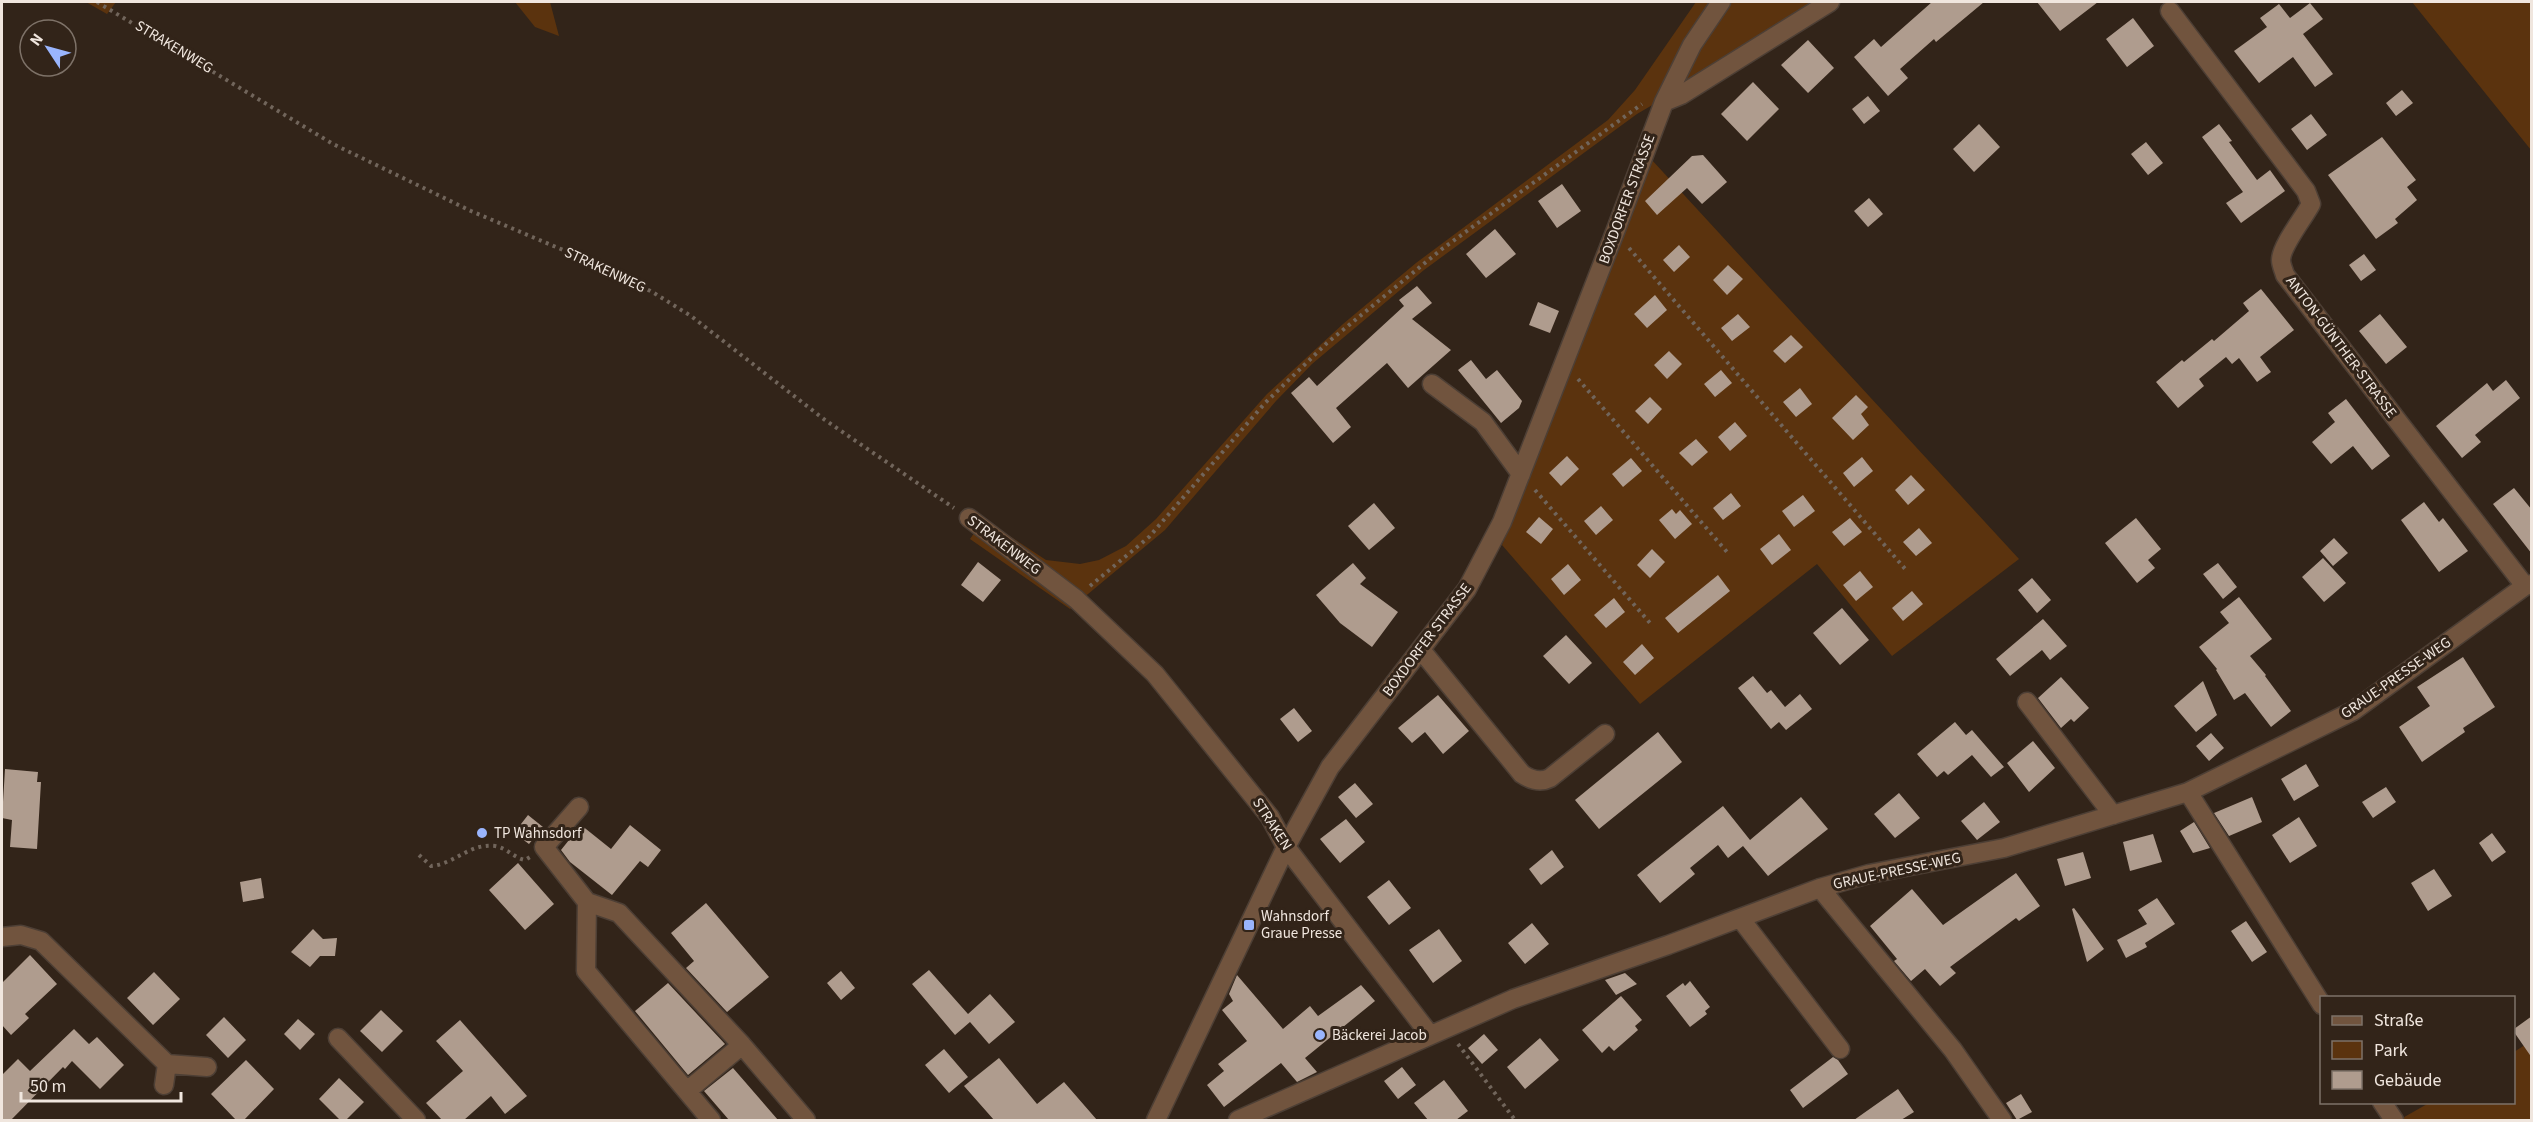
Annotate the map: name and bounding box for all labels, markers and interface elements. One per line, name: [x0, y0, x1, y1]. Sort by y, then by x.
street label: STRAKENWEG: [131, 15, 217, 79]
north arrow: [18, 18, 78, 78]
text: N: [25, 29, 49, 51]
street label: BOXDORFER STRASSE: [1594, 131, 1660, 267]
street label: STRAKENWEG: [561, 242, 649, 298]
street label: ANTON-GÜNTHER-STRASSE: [2281, 272, 2401, 422]
street label: STRAKENWEG: [963, 510, 1045, 580]
street label: BOXDORFER STRASSE: [1377, 579, 1477, 701]
street label: GRAUE-PRESSE-WEG: [2337, 632, 2455, 724]
street label: STRAKEN: [1247, 794, 1297, 854]
place label: TP Wahnsdorf: [494, 823, 582, 844]
marker: TP Wahnsdorf: [475, 826, 489, 840]
street label: GRAUE-PRESSE-WEG: [1831, 847, 1963, 895]
place label: Wahnsdorf Graue Presse: [1261, 906, 1342, 944]
marker: Wahnsdorf Graue Presse: [1242, 918, 1256, 932]
legend: [2320, 996, 2515, 1104]
text: Straße: [2374, 1008, 2424, 1033]
place label: Bäckerei Jacob: [1332, 1025, 1427, 1046]
marker: Bäckerei Jacob: [1313, 1028, 1327, 1042]
text: Park: [2374, 1038, 2408, 1063]
scale bar: [21, 1065, 182, 1103]
text: Gebäude: [2374, 1068, 2442, 1093]
text: 50 m: [30, 1074, 66, 1099]

